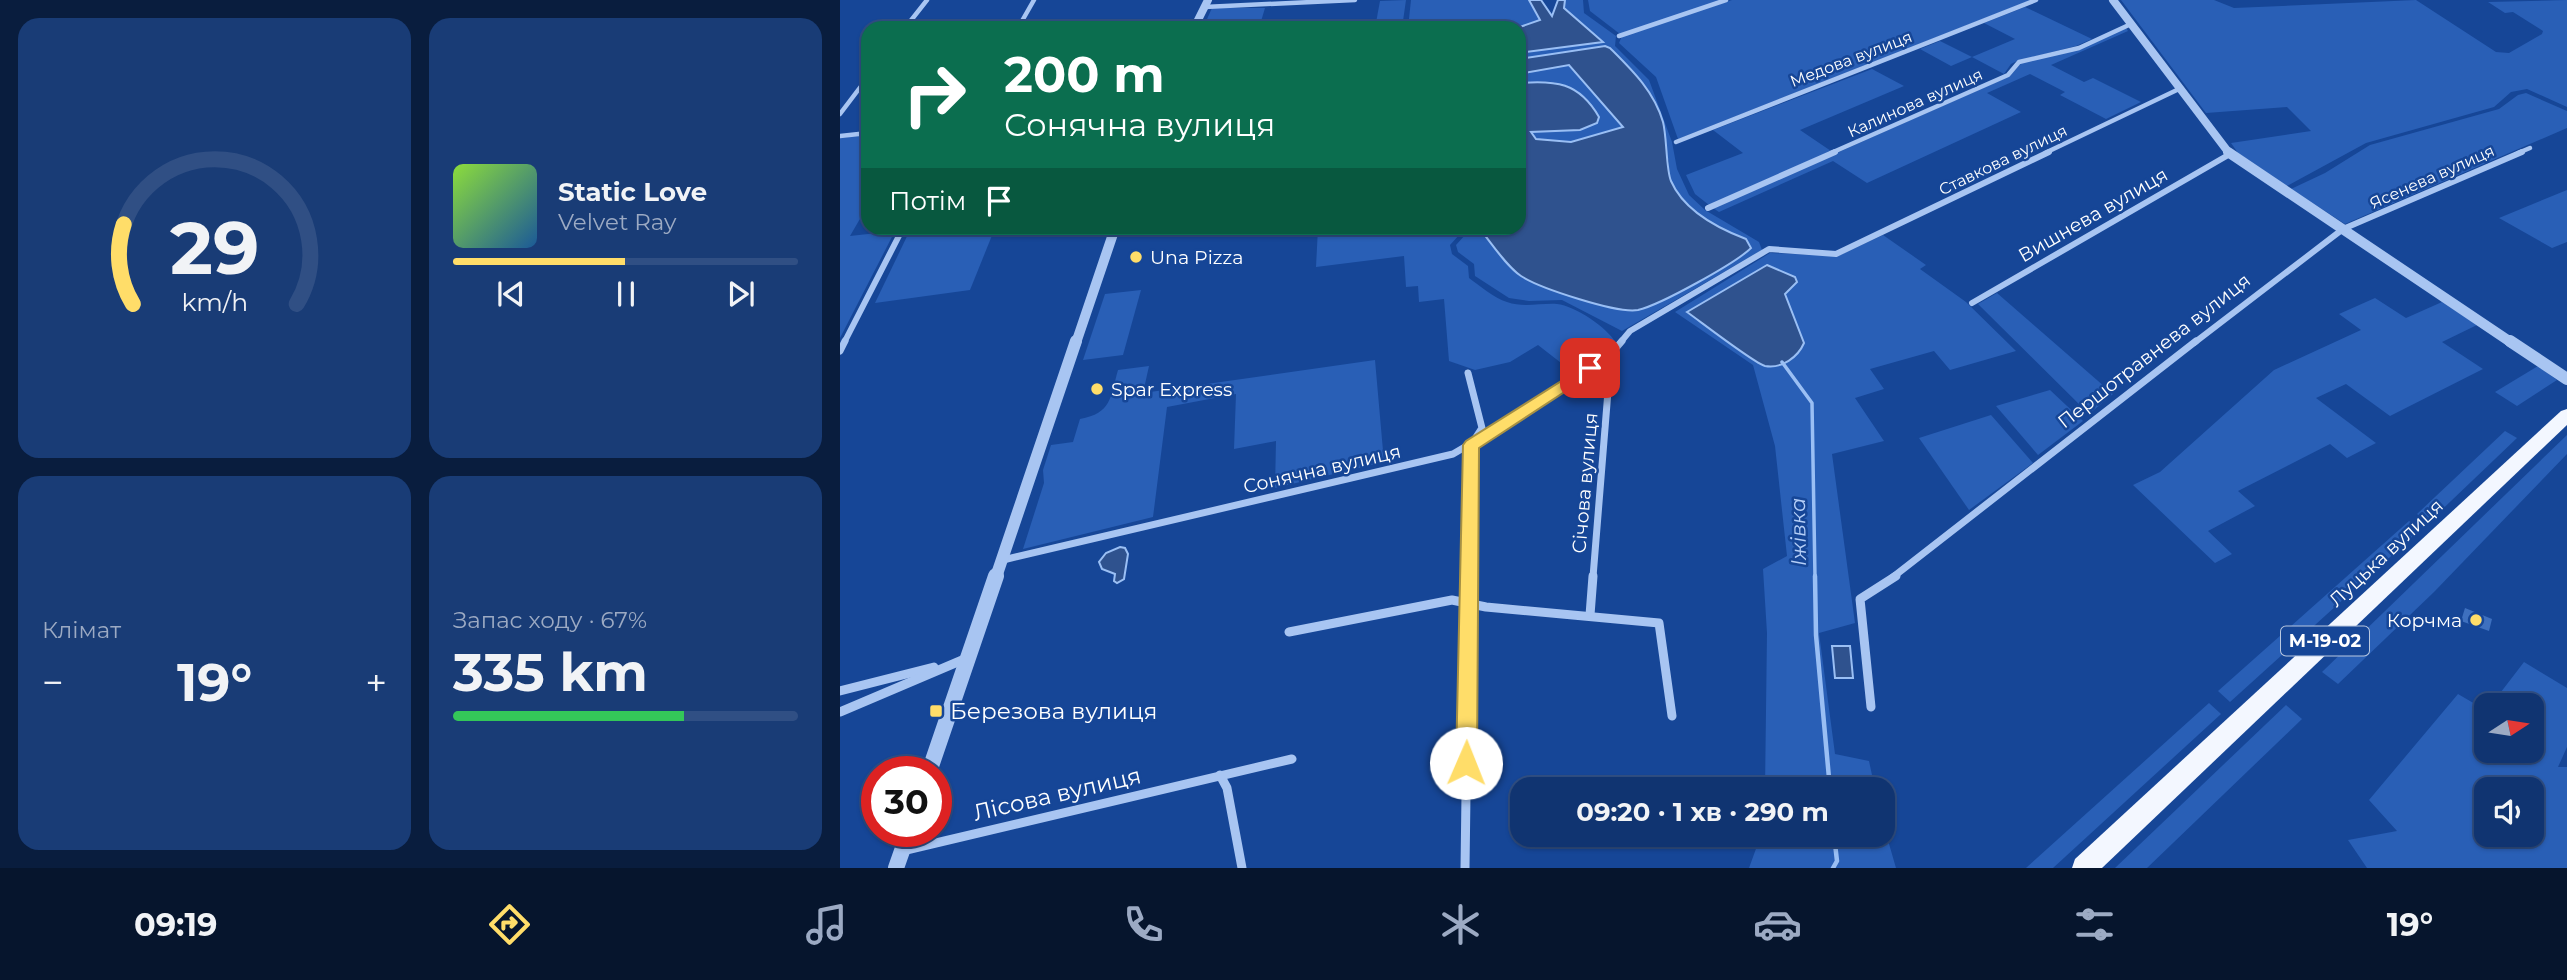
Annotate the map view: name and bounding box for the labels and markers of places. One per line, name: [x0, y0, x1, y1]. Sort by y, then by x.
place label: Una Pizza: [1150, 246, 1243, 269]
marker: Una Pizza: [1128, 249, 1144, 265]
pin: [1560, 338, 1620, 398]
place label: Spar Express: [1111, 378, 1232, 401]
marker: Spar Express: [1089, 381, 1105, 397]
place label: Корчма: [2387, 609, 2462, 632]
marker: Корчма: [2468, 612, 2484, 628]
place label: Березова вулиця: [950, 697, 1158, 725]
marker: Березова вулиця: [928, 703, 944, 719]

